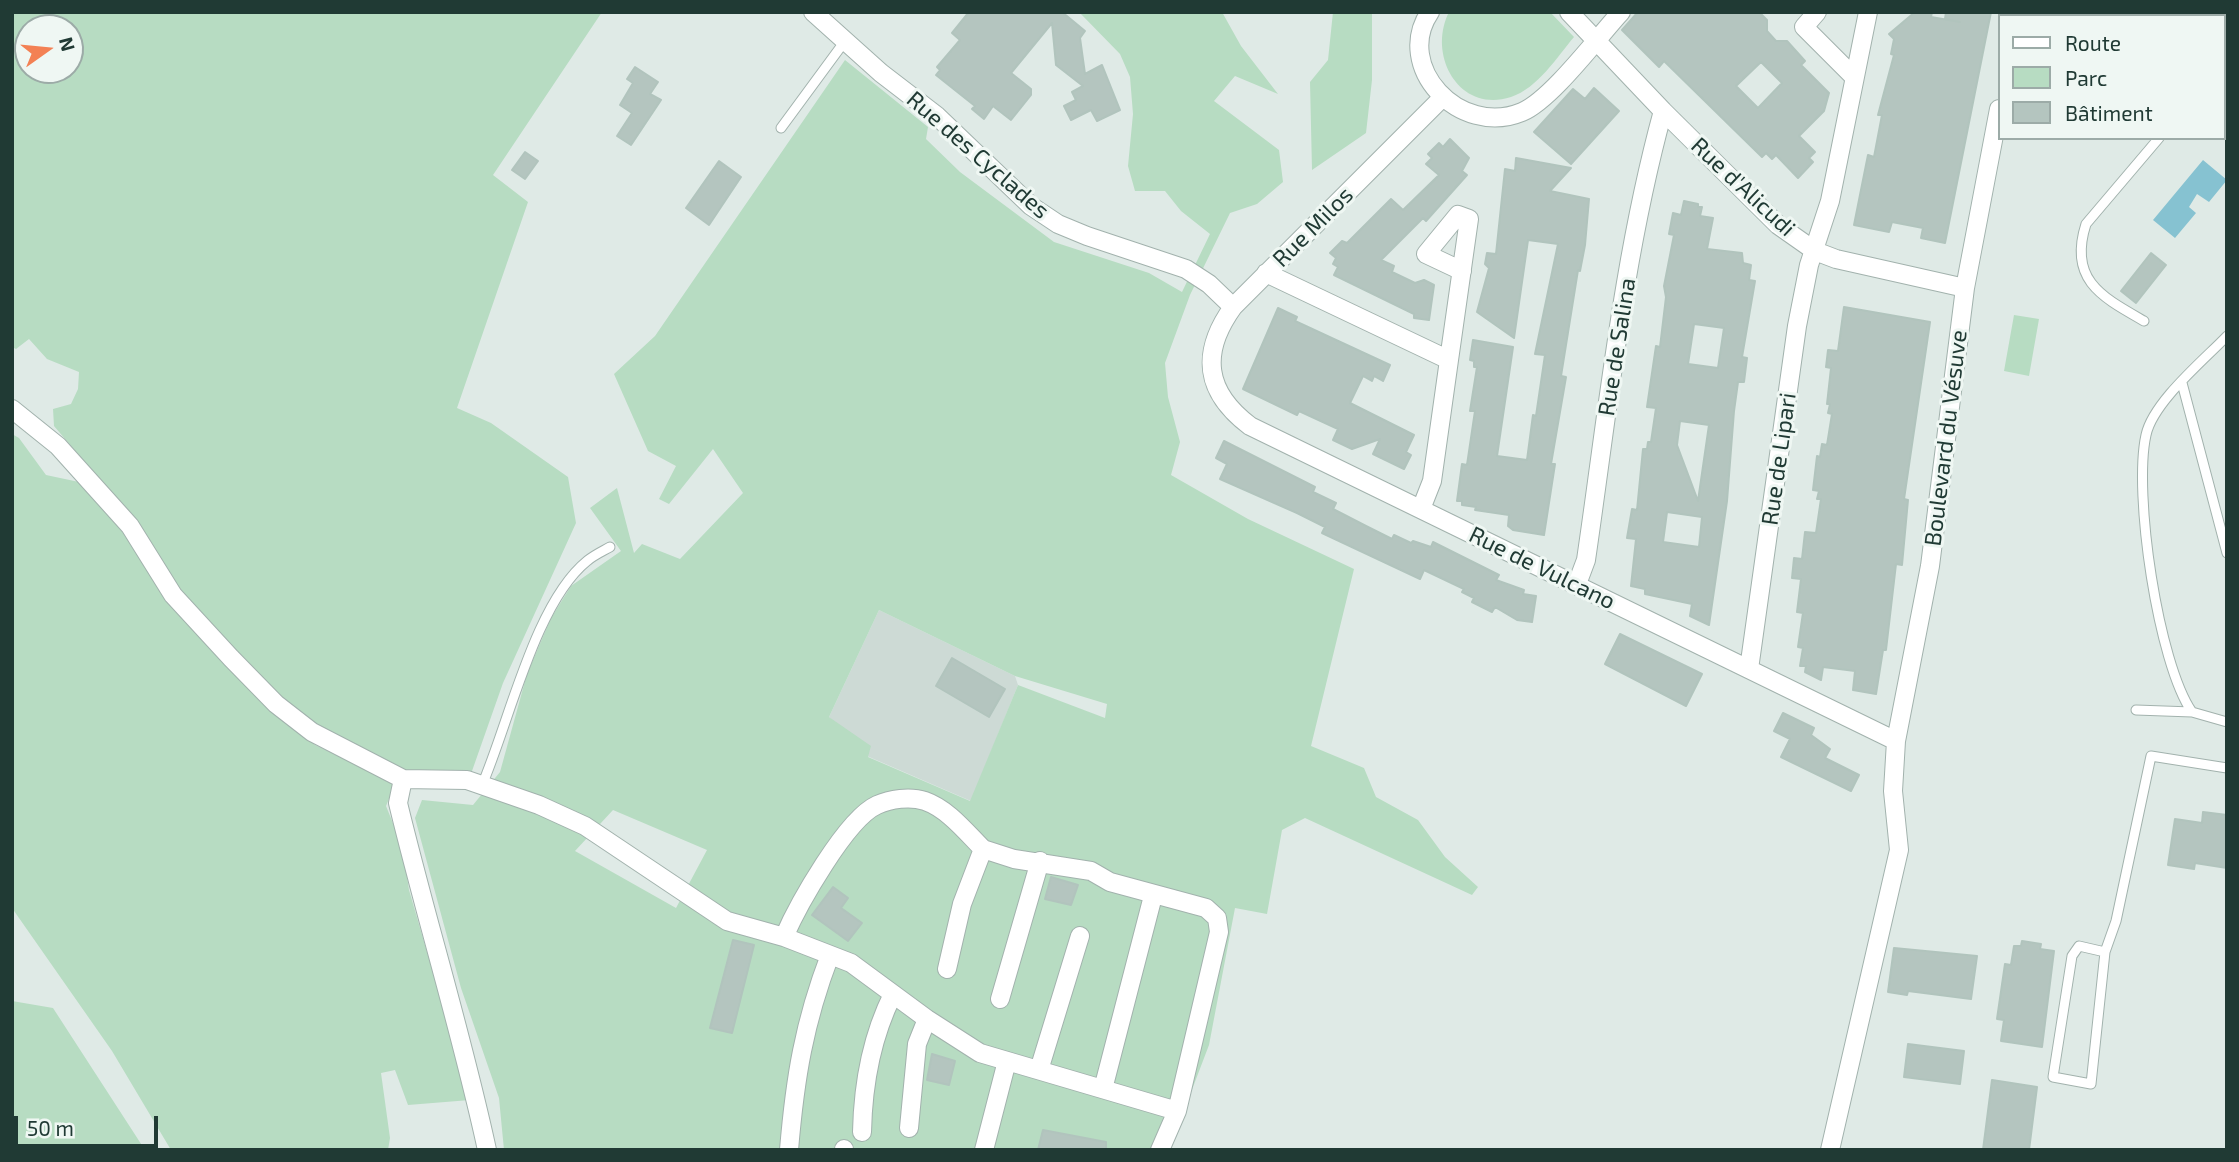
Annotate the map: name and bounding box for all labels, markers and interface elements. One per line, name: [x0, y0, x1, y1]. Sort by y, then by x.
north arrow: [14, 14, 84, 84]
legend: [1997, 14, 2225, 140]
text: Route: [2065, 30, 2121, 55]
text: N: [55, 34, 81, 54]
text: Parc: [2065, 65, 2107, 90]
street label: Rue des Cyclades: [901, 86, 1055, 224]
text: Bâtiment: [2065, 100, 2153, 125]
street label: Rue d'Alicudi: [1685, 132, 1801, 242]
street label: Rue Milos: [1267, 181, 1359, 273]
street label: Rue de Salina: [1592, 276, 1642, 418]
street label: Boulevard du Vésuve: [1919, 328, 1973, 548]
street label: Rue de Lipari: [1756, 391, 1802, 527]
street label: Rue de Vulcano: [1464, 521, 1620, 615]
scale bar: [18, 1102, 161, 1146]
text: 50 m: [27, 1115, 74, 1140]

